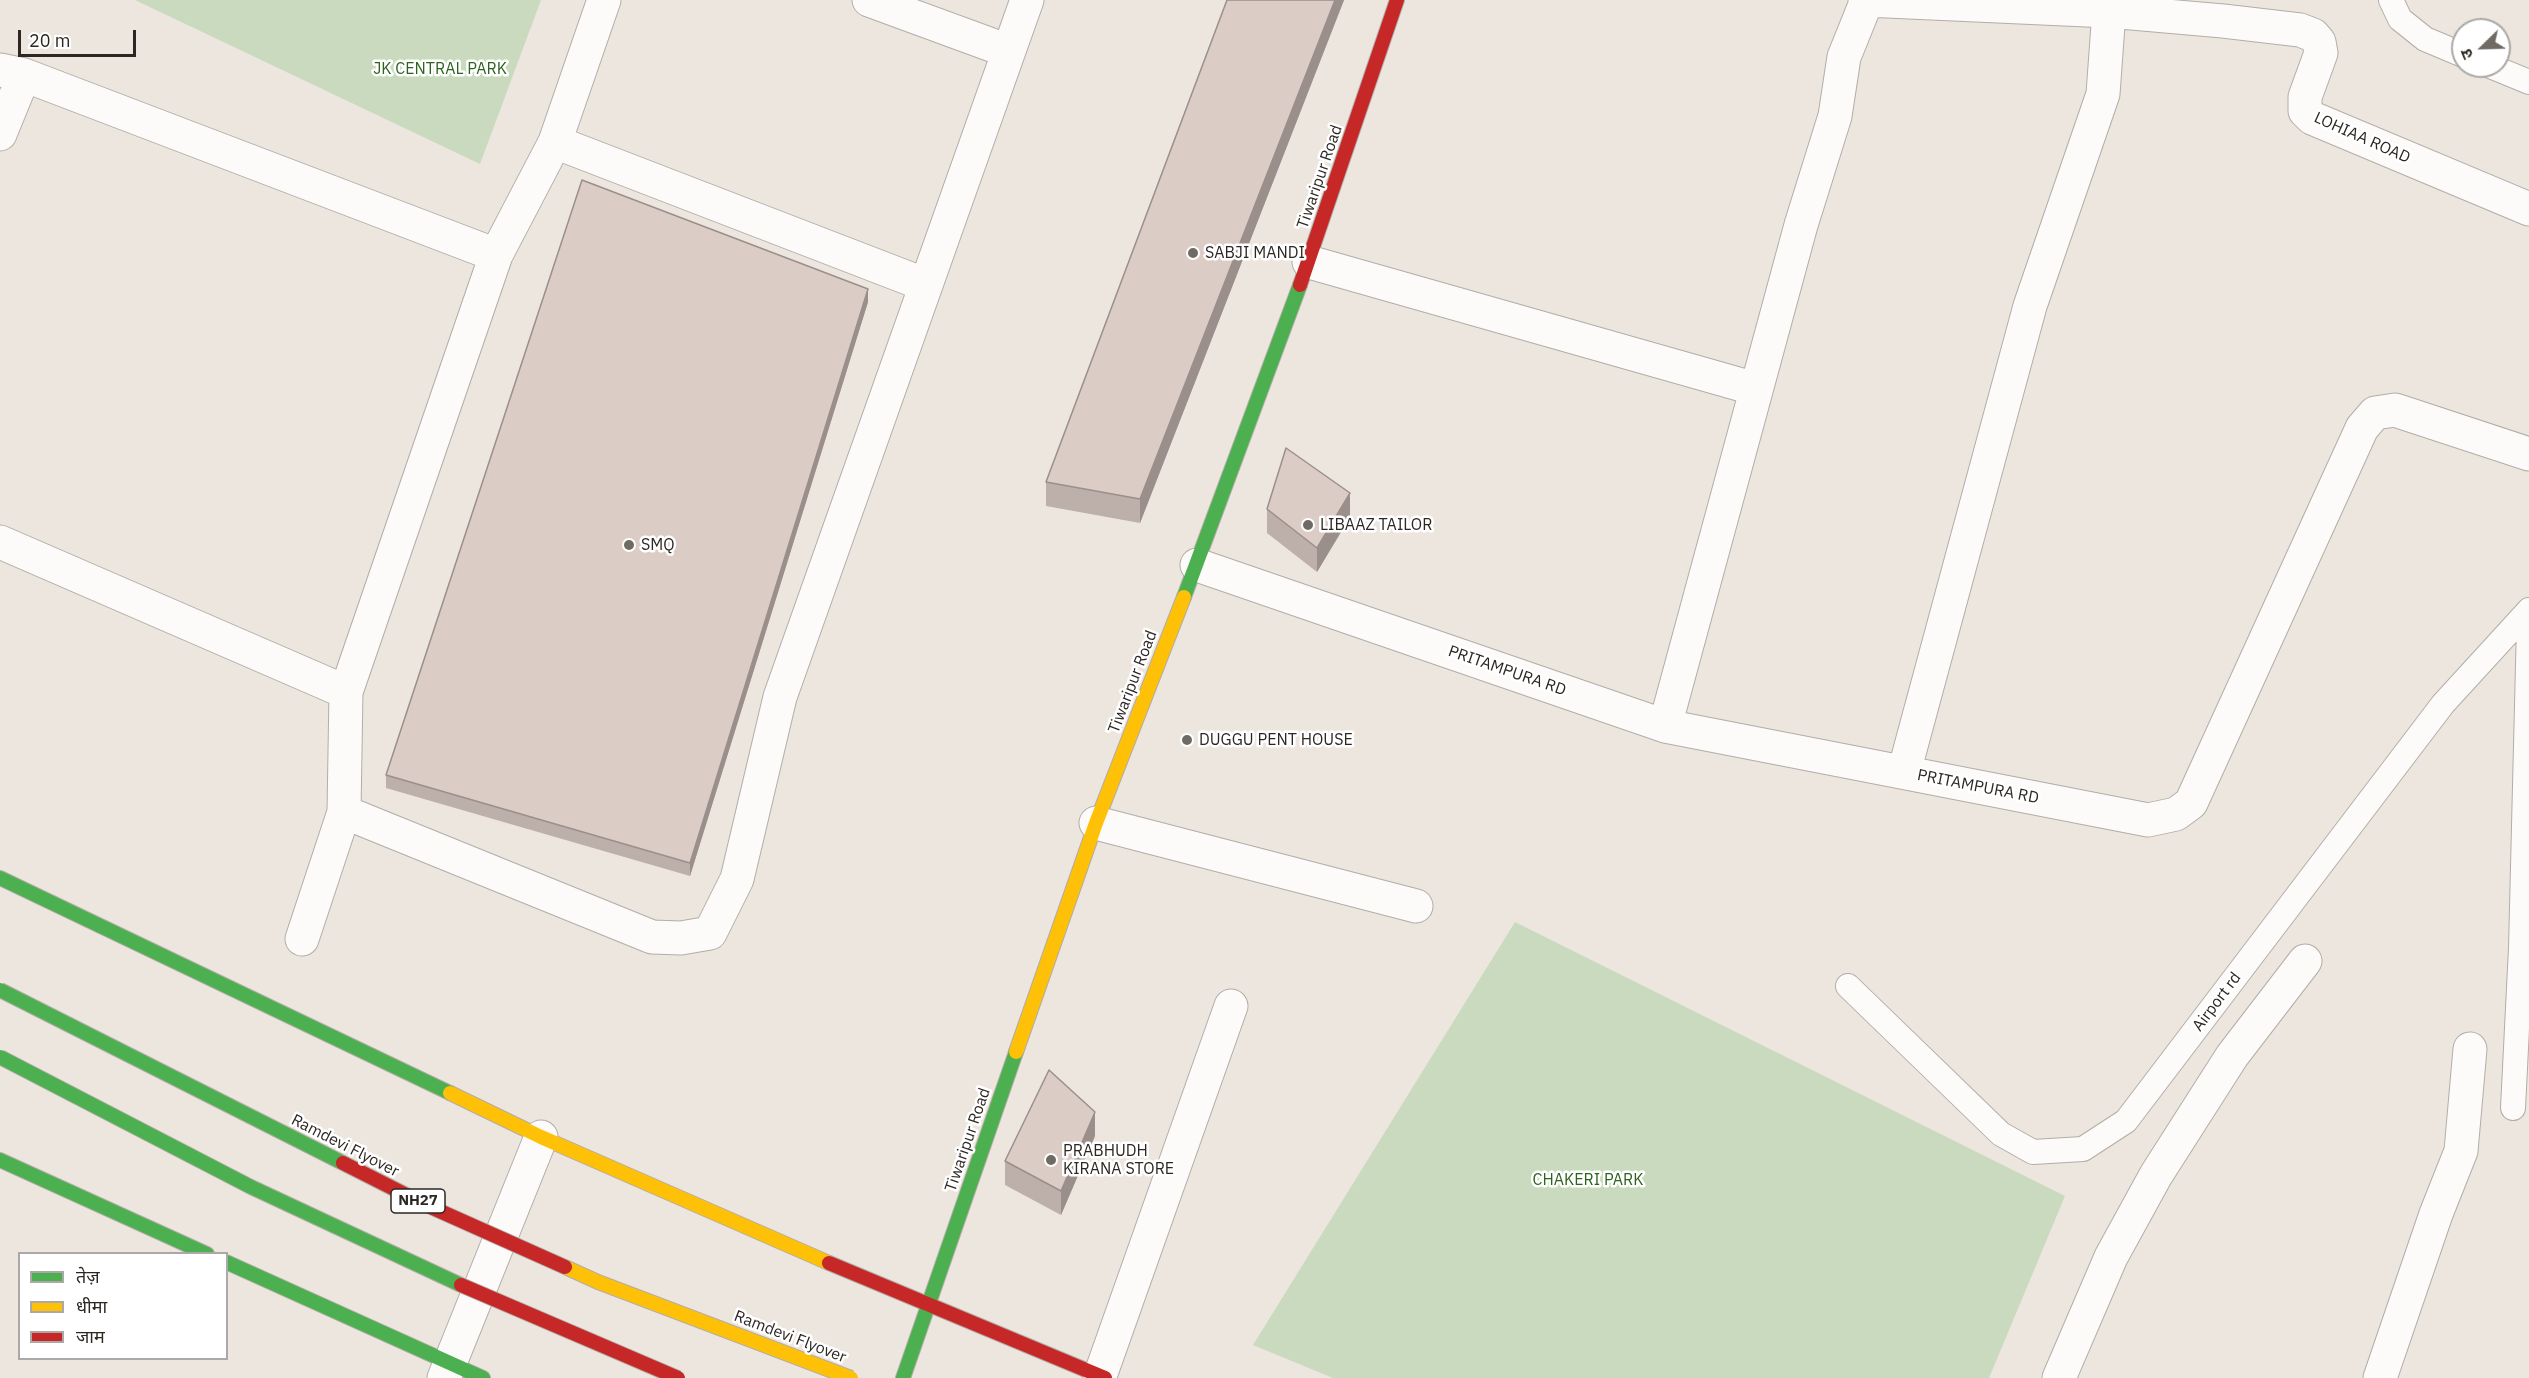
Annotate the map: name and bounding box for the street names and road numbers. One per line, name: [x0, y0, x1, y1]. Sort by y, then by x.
street label: LOHIAA ROAD: [2311, 108, 2413, 168]
street label: Tiwaripur Road: [1293, 123, 1347, 231]
street label: Tiwaripur Road: [1105, 628, 1161, 736]
street label: PRITAMPURA RD: [1446, 642, 1568, 700]
street label: PRITAMPURA RD: [1916, 766, 2040, 808]
street label: Airport rd: [2189, 969, 2245, 1035]
street label: Tiwaripur Road: [941, 1086, 995, 1194]
street label: Ramdevi Flyover: [288, 1111, 402, 1181]
road number: NH27: [391, 1189, 445, 1213]
street label: Ramdevi Flyover: [731, 1307, 849, 1367]

